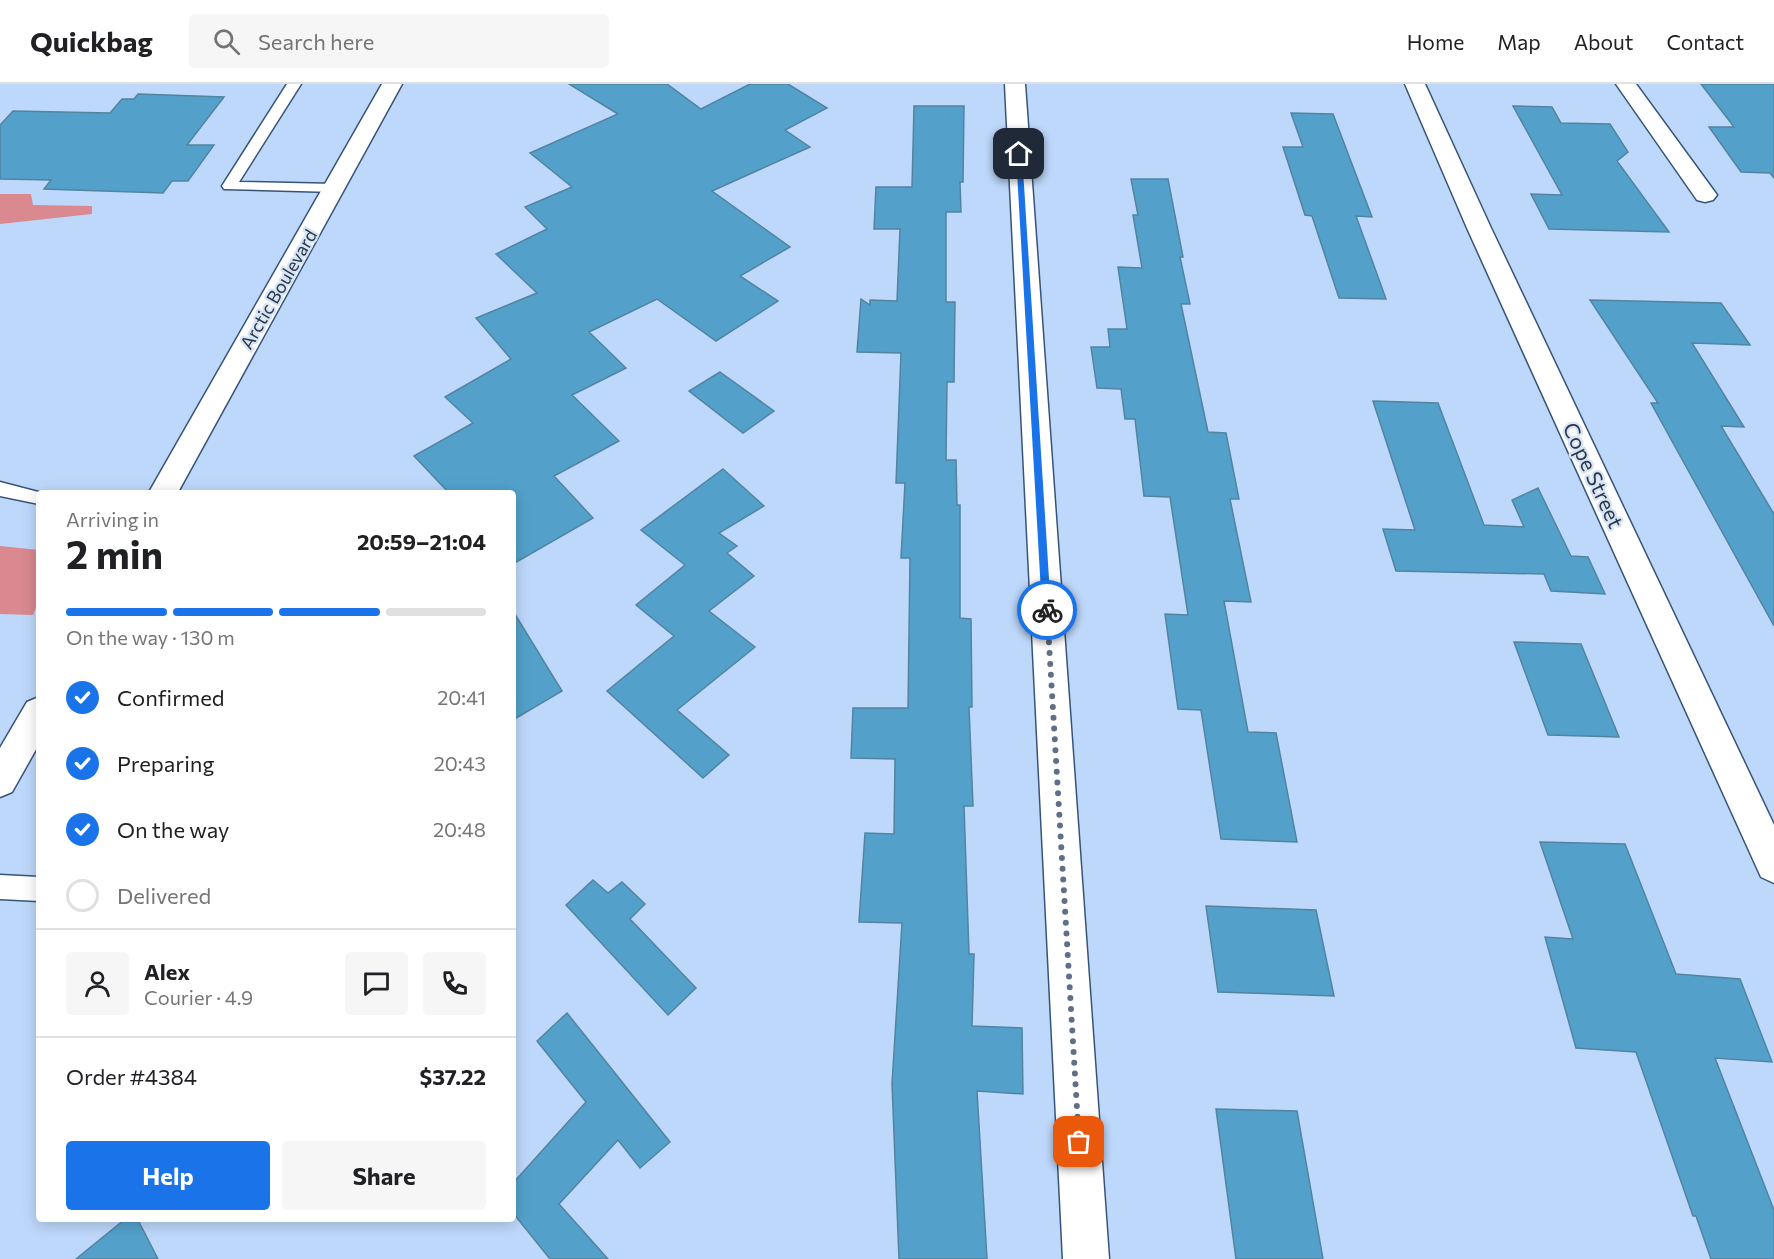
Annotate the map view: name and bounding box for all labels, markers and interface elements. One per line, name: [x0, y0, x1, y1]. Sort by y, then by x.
search box: [189, 14, 609, 68]
text: Quickbag: [30, 24, 153, 58]
icon: search: [210, 25, 243, 58]
text: Search here: [258, 28, 374, 55]
text: Home: [1407, 29, 1464, 54]
text: Map: [1497, 29, 1541, 54]
text: About: [1574, 29, 1633, 54]
text: Contact: [1666, 29, 1744, 54]
pin: [993, 128, 1044, 179]
icon: home: [1002, 137, 1035, 170]
street label: Arctic Boulevard: [235, 225, 321, 353]
street label: Cope Street: [1559, 418, 1629, 532]
text: Arriving in: [66, 507, 159, 531]
text: 20:59–21:04: [357, 528, 486, 555]
text: 2 min: [66, 529, 163, 577]
courier: [1017, 580, 1077, 640]
icon: bike: [1031, 594, 1064, 627]
text: On the way · 130 m: [66, 625, 235, 649]
icon: check: [66, 681, 99, 714]
text: Confirmed: [117, 684, 224, 711]
text: 20:41: [437, 685, 486, 709]
icon: check: [66, 747, 99, 780]
text: Preparing: [117, 750, 214, 777]
text: 20:43: [434, 751, 486, 775]
icon: check: [66, 813, 99, 846]
text: On the way: [117, 816, 229, 843]
text: 20:48: [433, 817, 486, 841]
text: Delivered: [117, 882, 211, 909]
button: person: [66, 952, 129, 1015]
button: chat: [345, 952, 408, 1015]
button: phone: [423, 952, 486, 1015]
text: Alex: [144, 958, 190, 985]
text: Courier · 4.9: [144, 985, 253, 1009]
text: Order #4384: [66, 1063, 197, 1090]
text: $37.22: [420, 1063, 486, 1090]
pin: [1053, 1116, 1104, 1167]
icon: bag: [1062, 1125, 1095, 1158]
button: Help: [66, 1141, 270, 1210]
button: Share: [282, 1141, 486, 1210]

